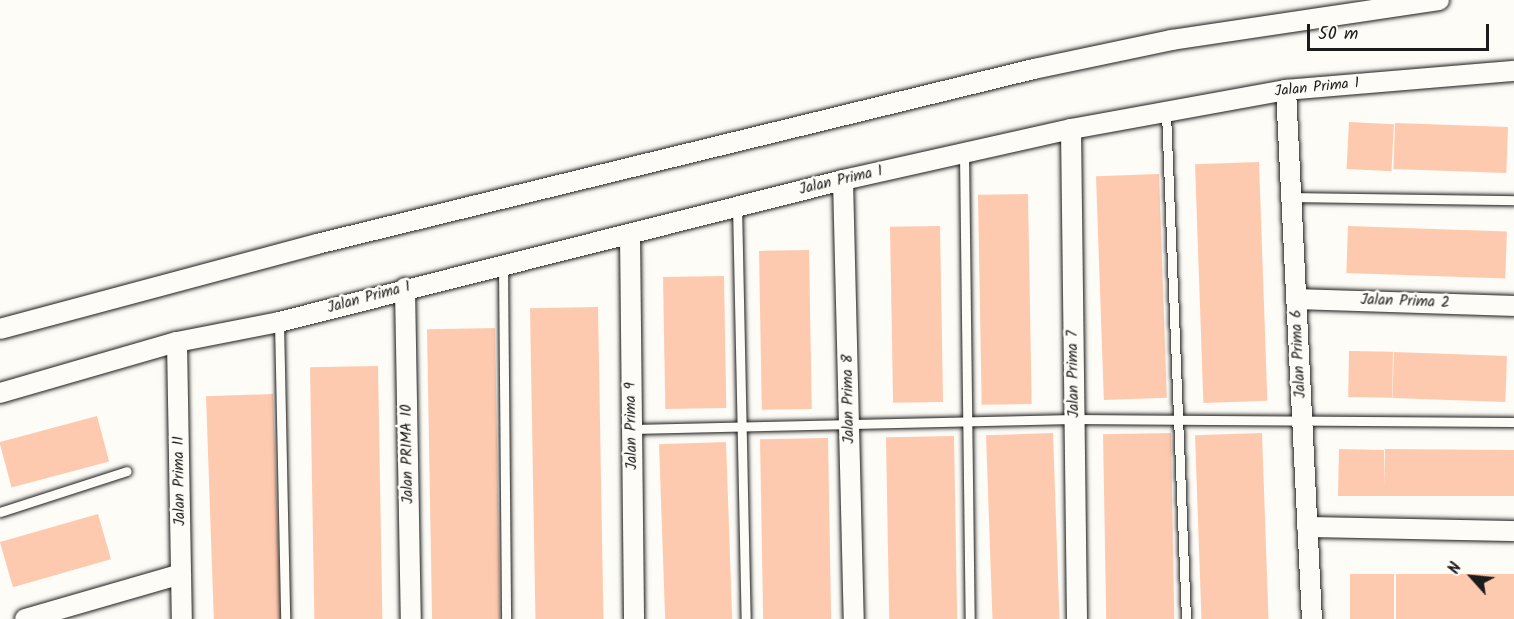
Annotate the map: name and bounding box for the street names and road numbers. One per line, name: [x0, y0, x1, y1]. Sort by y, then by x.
street label: Jalan Prima 1: [1274, 75, 1360, 101]
street label: Jalan Prima 1: [797, 163, 885, 199]
street label: Jalan Prima 1: [326, 278, 412, 318]
street label: Jalan Prima 2: [1360, 291, 1450, 313]
street label: Jalan Prima 6: [1288, 309, 1310, 399]
street label: Jalan Prima 7: [1064, 330, 1084, 418]
street label: Jalan Prima 8: [839, 354, 859, 444]
street label: Jalan Prima 9: [622, 382, 642, 470]
street label: Jalan PR1MA 10: [398, 404, 418, 504]
street label: Jalan Prima 11: [170, 436, 190, 526]

